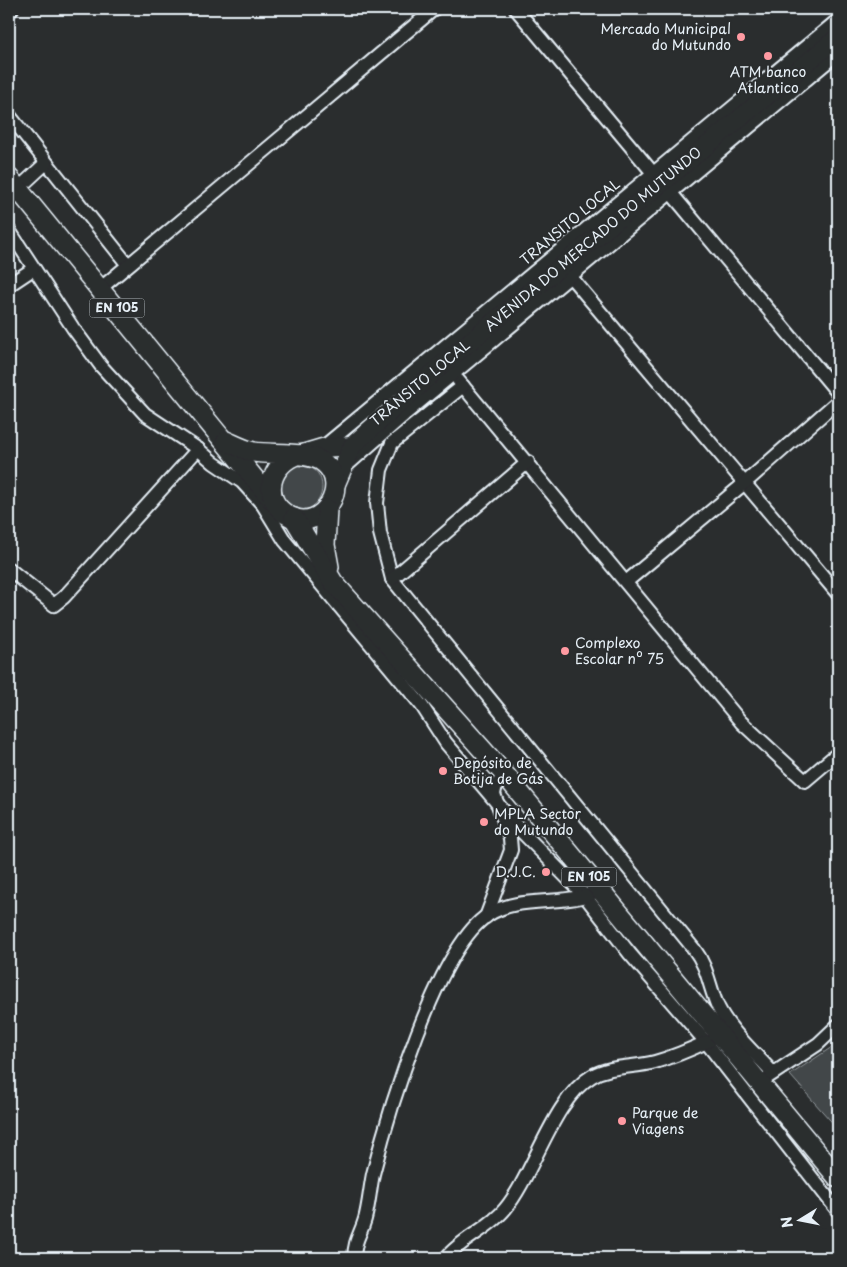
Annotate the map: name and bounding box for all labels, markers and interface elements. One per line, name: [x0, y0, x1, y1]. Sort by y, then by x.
place label: Mercado Municipal do Mutundo: [600, 18, 731, 55]
marker: Mercado Municipal do Mutundo: [735, 31, 747, 43]
marker: ATM banco Atlantico: [762, 50, 774, 62]
place label: ATM banco Atlantico: [730, 61, 806, 98]
street label: AVENIDA DO MERCADO DO MUTUNDO: [480, 141, 706, 336]
street label: TRANSITO LOCAL: [515, 173, 624, 270]
road number: EN 105: [90, 298, 144, 318]
street label: TRÂNSITO LOCAL: [365, 334, 474, 431]
place label: Complexo Escolar nº 75: [575, 632, 664, 669]
marker: Complexo Escolar nº 75: [559, 645, 571, 657]
place label: Depósito de Botija de Gás: [453, 752, 543, 789]
marker: Depósito de Botija de Gás: [437, 765, 449, 777]
place label: MPLA Sector do Mutundo: [494, 803, 582, 840]
marker: MPLA Sector do Mutundo: [478, 816, 490, 828]
place label: D.J.C.: [495, 861, 536, 882]
marker: D.J.C.: [540, 866, 552, 878]
road number: EN 105: [562, 868, 616, 886]
place label: Parque de Viagens: [632, 1102, 699, 1139]
marker: Parque de Viagens: [616, 1115, 628, 1127]
north arrow: [774, 1194, 824, 1244]
text: N: [775, 1215, 798, 1230]

